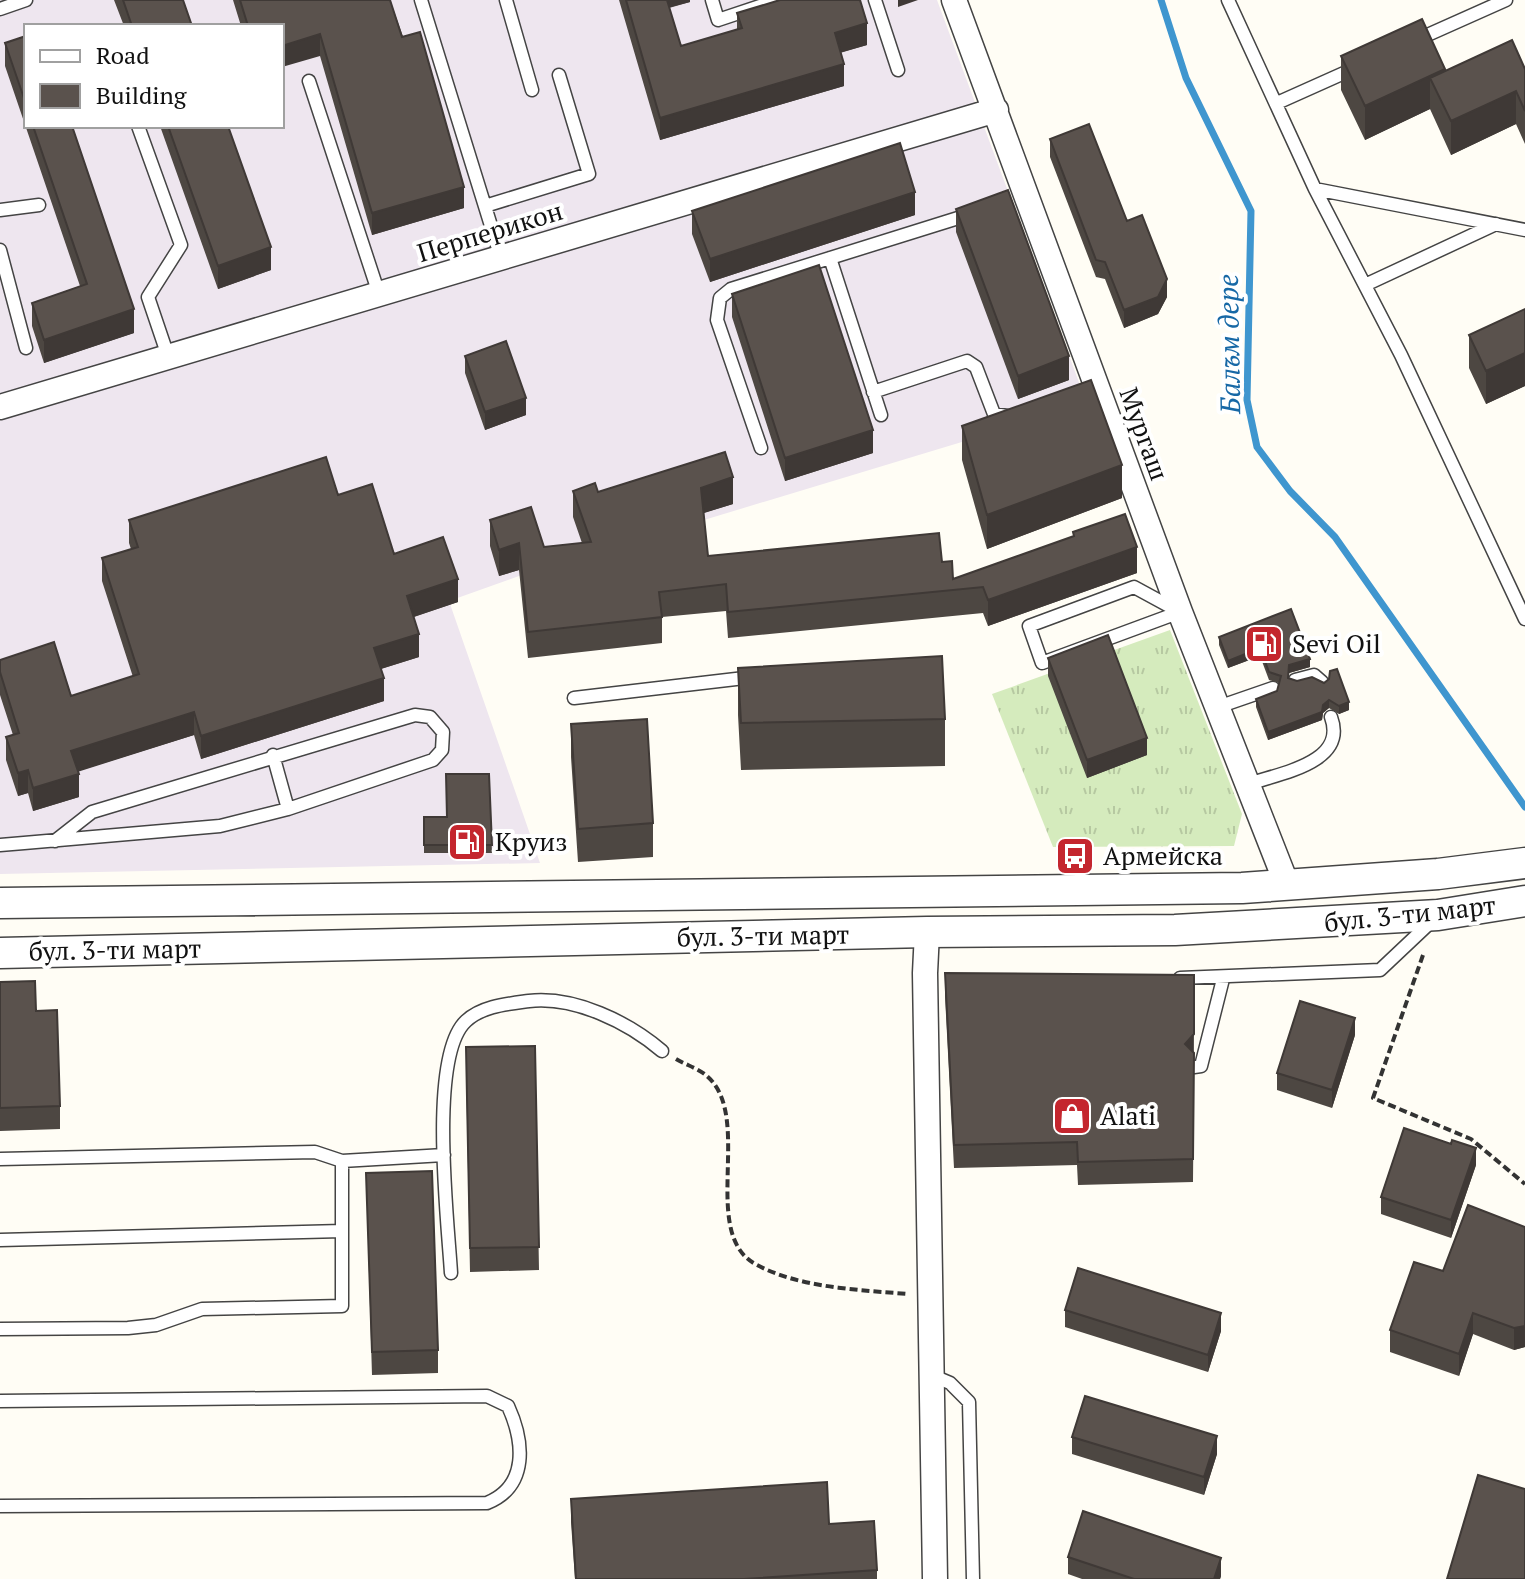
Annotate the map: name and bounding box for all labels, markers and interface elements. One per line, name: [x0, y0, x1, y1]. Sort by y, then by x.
legend: [24, 24, 284, 128]
text: Road: [96, 39, 150, 71]
text: Building: [96, 79, 187, 111]
street label: Перперикон: [413, 193, 566, 269]
water label: Балъм дере: [1209, 274, 1248, 415]
street label: Мургаш: [1112, 383, 1177, 485]
fuel station icon: Sevi Oil: [1243, 623, 1285, 665]
place label: Sevi Oil: [1292, 626, 1381, 660]
fuel station icon: Круиз: [446, 821, 488, 863]
place label: Круиз: [495, 824, 568, 858]
bus stop icon: Армейска: [1054, 835, 1096, 877]
place label: Армейска: [1103, 838, 1223, 872]
street label: бул. 3-ти март: [1322, 887, 1497, 939]
street label: бул. 3-ти март: [677, 916, 850, 954]
street label: бул. 3-ти март: [29, 930, 202, 968]
shop icon: Alati: [1051, 1095, 1093, 1137]
place label: Alati: [1100, 1098, 1156, 1132]

